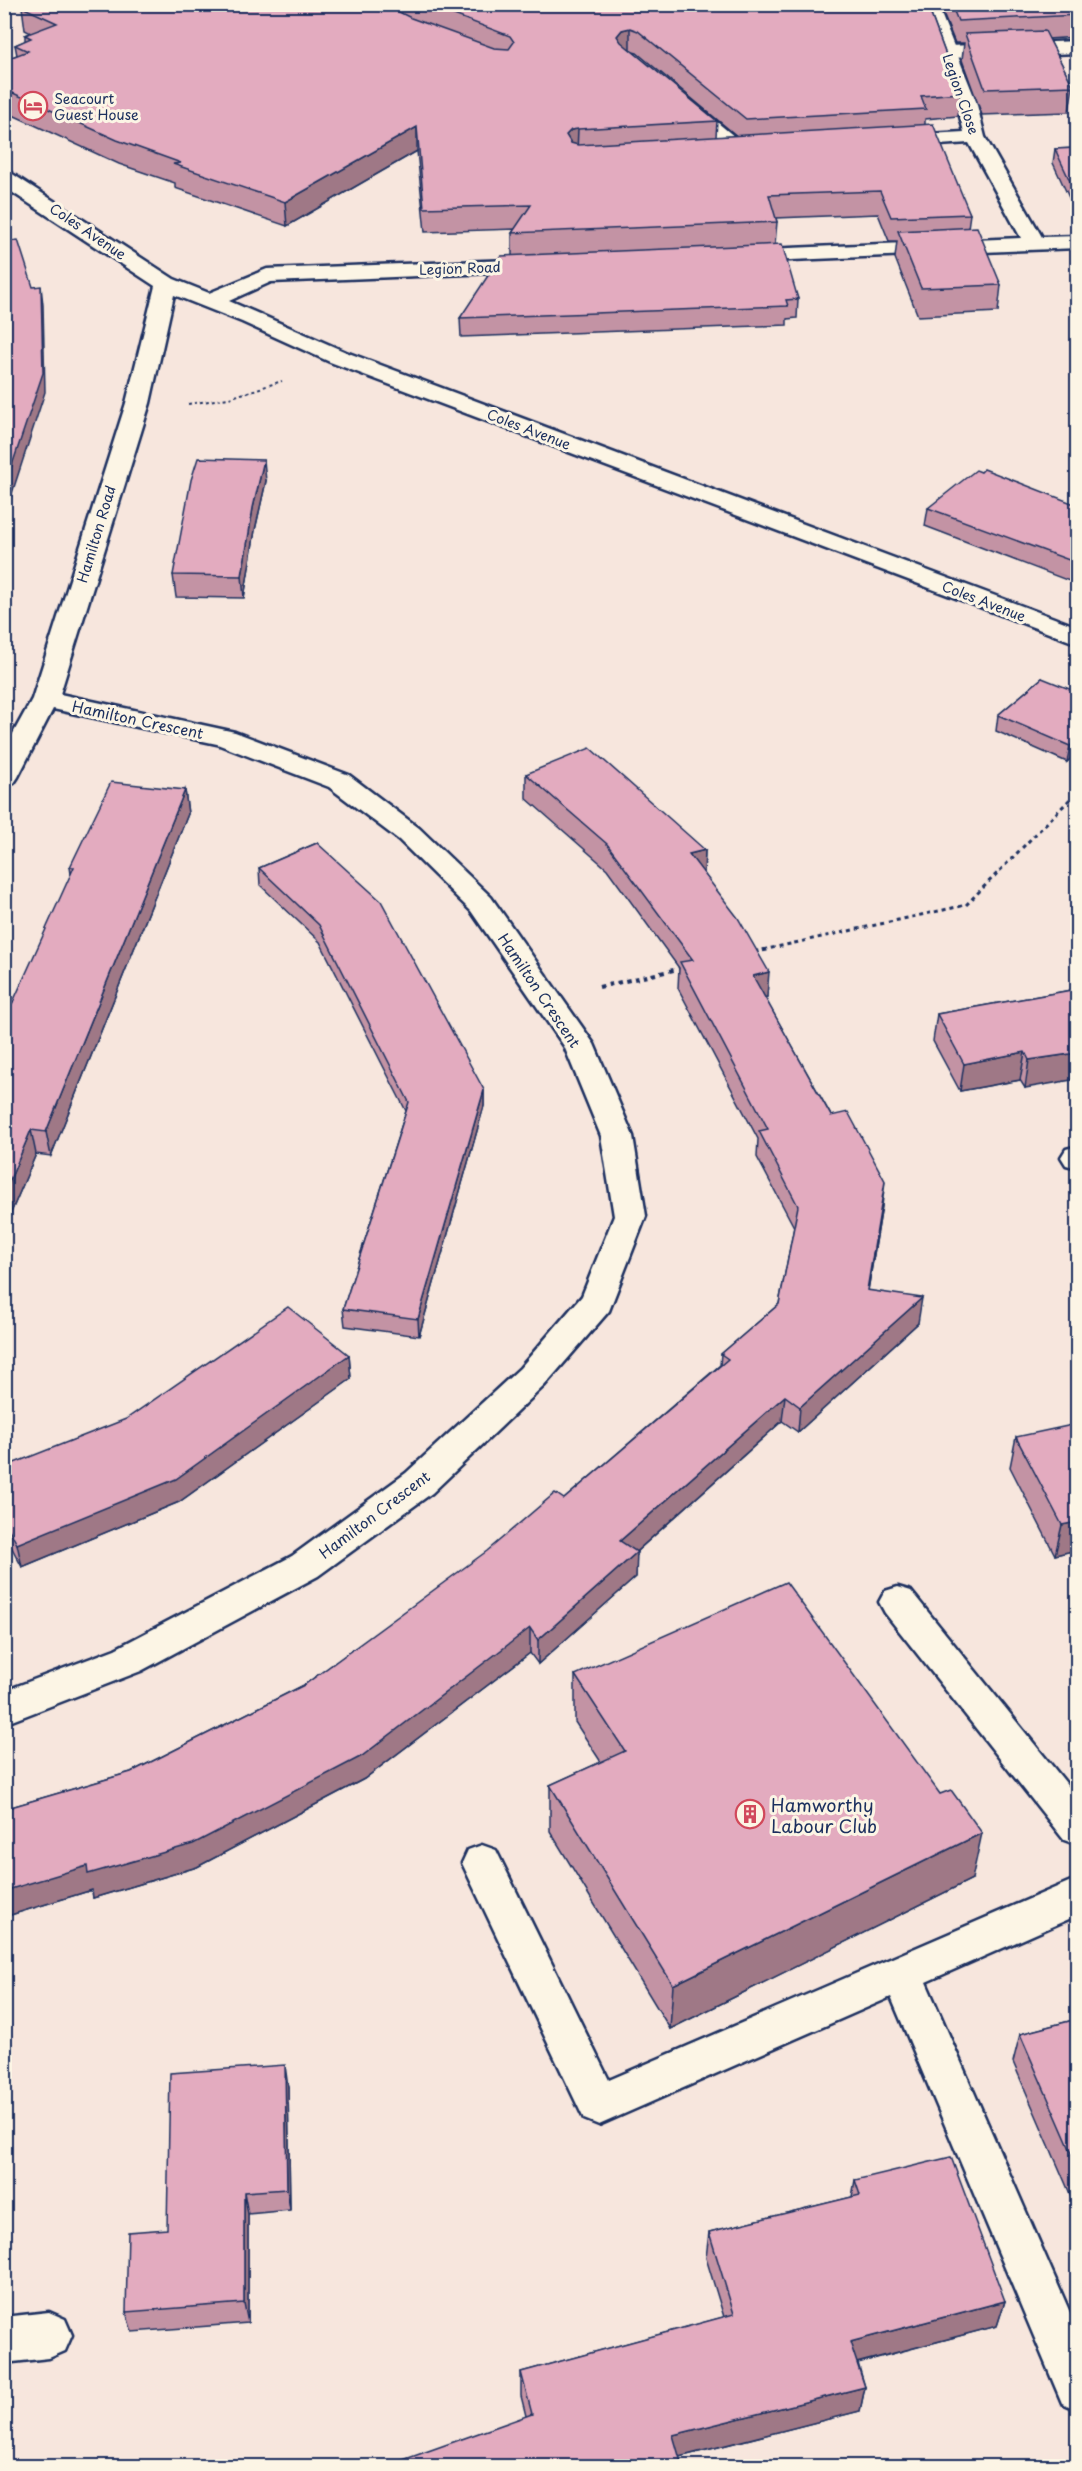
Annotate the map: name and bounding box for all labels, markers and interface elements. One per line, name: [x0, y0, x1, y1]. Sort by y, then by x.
street label: Legion Close: [937, 51, 985, 137]
place label: Seacourt Guest House: [54, 88, 139, 125]
hotel icon: Seacourt Guest House: [17, 90, 49, 122]
street label: Coles Avenue: [46, 198, 131, 265]
street label: Legion Road: [419, 256, 501, 280]
street label: Coles Avenue: [484, 403, 574, 455]
street label: Hamilton Road: [71, 483, 121, 585]
street label: Coles Avenue: [939, 575, 1029, 627]
street label: Hamilton Crescent: [70, 694, 206, 744]
street label: Hamilton Crescent: [493, 928, 587, 1052]
street label: Hamilton Crescent: [314, 1465, 434, 1563]
place label: Hamworthy Labour Club: [771, 1791, 877, 1839]
building icon: Hamworthy Labour Club: [734, 1798, 766, 1830]

